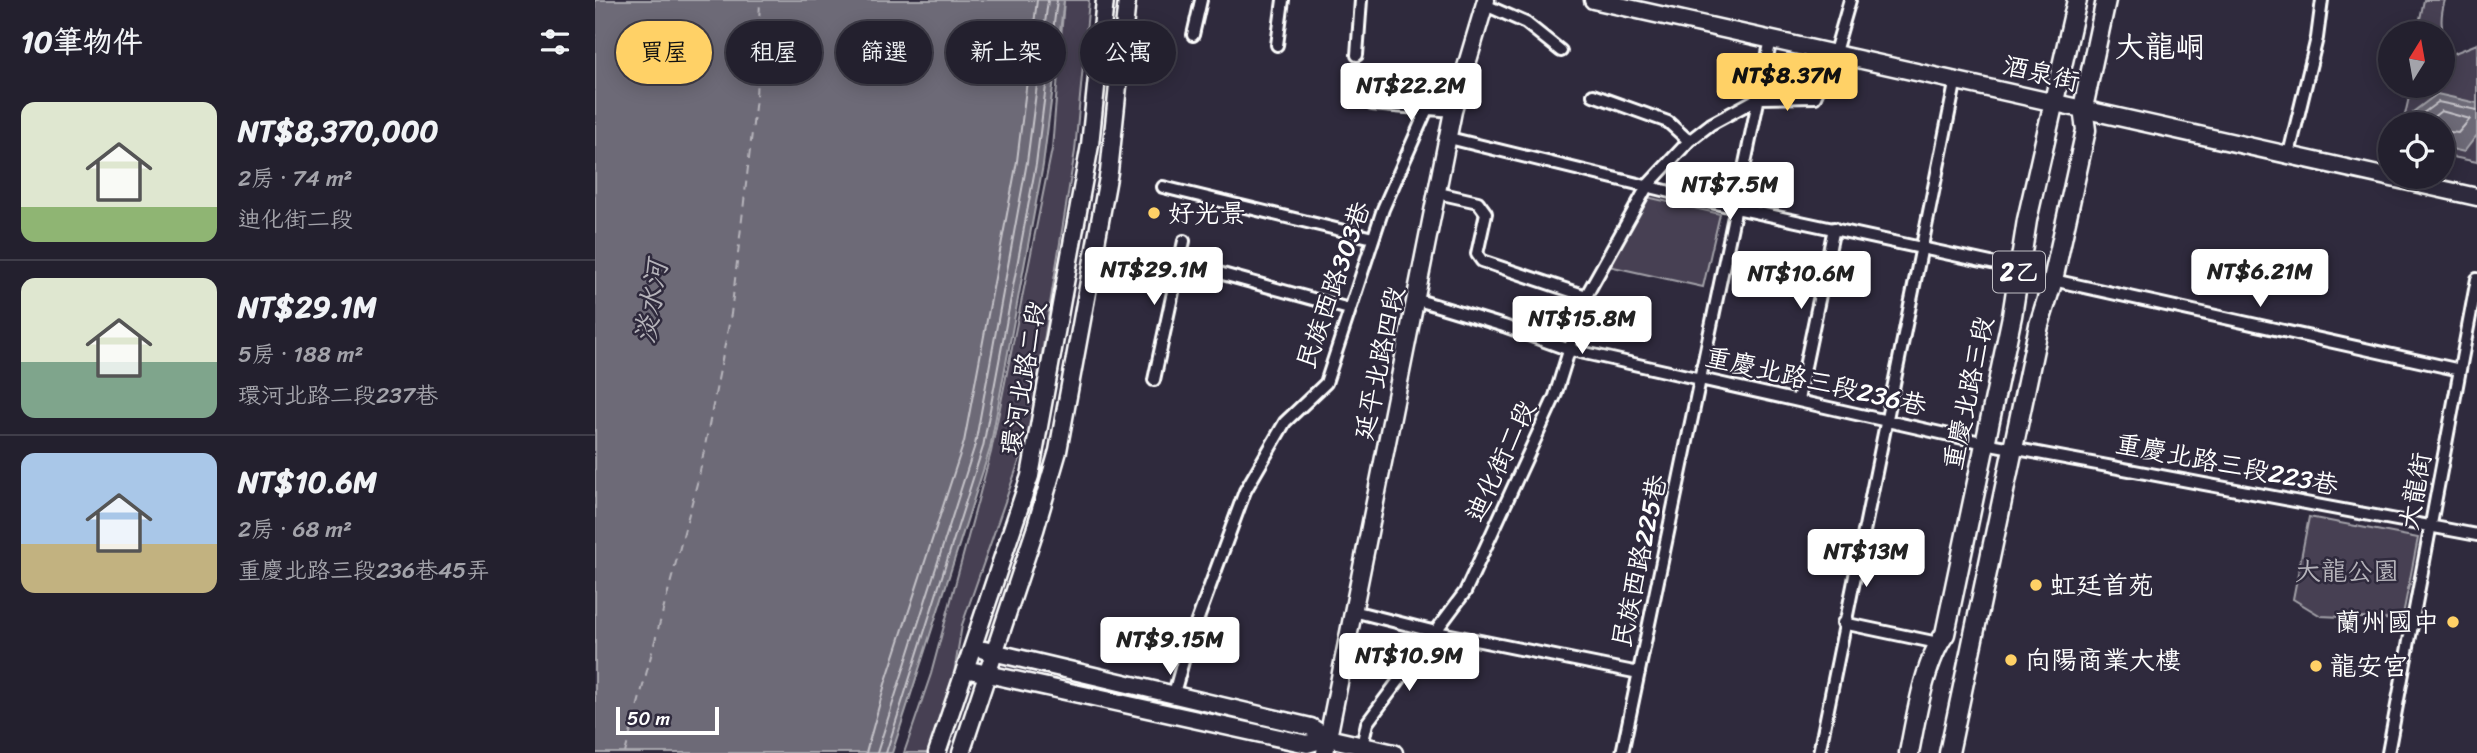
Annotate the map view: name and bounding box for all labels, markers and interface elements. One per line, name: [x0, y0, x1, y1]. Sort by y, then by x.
text: 10筆物件: [21, 15, 143, 69]
district label: 大龍峒: [2115, 20, 2205, 74]
chip: 買屋: [616, 21, 712, 84]
chip: 租屋: [726, 21, 822, 84]
chip: 篩選: [836, 21, 932, 84]
chip: 新上架: [946, 21, 1066, 84]
chip: 公寓: [1080, 21, 1176, 84]
north arrow: [2378, 21, 2455, 98]
map controls: [2378, 21, 2455, 189]
icon: filters: [536, 23, 574, 61]
street label: 酒泉街: [1998, 42, 2084, 104]
pin: NT$8.37M: [1715, 54, 1859, 113]
text: NT$8.37M: [1733, 55, 1841, 96]
pin: NT$22.2M: [1339, 64, 1483, 123]
text: NT$22.2M: [1357, 65, 1465, 106]
text: NT$8,370,000: [238, 104, 439, 158]
button: locate: [2378, 112, 2455, 189]
icon: home: [77, 130, 161, 214]
text: 2房 · 74 m²: [238, 158, 353, 199]
pin: NT$7.5M: [1665, 162, 1795, 222]
text: NT$7.5M: [1682, 164, 1778, 205]
place label: 好光景: [1168, 190, 1246, 236]
street label: 民族西路303巷: [1283, 195, 1383, 375]
text: 迪化街二段: [238, 199, 353, 240]
marker: 好光景: [1146, 205, 1162, 221]
pin: NT$29.1M: [1082, 247, 1226, 307]
text: NT$29.1M: [1101, 249, 1207, 290]
pin: NT$6.21M: [2188, 250, 2332, 309]
road number: 2乙: [1993, 251, 2045, 292]
text: NT$6.21M: [2207, 251, 2313, 292]
pin: NT$10.6M: [1729, 252, 1873, 311]
water label: 淡水河: [620, 253, 682, 347]
text: NT$10.6M: [1748, 253, 1854, 294]
text: NT$29.1M: [238, 280, 377, 334]
street label: 延平北路四段: [1340, 282, 1418, 444]
pin: NT$15.8M: [1510, 296, 1654, 356]
street label: 環河北路二段: [987, 297, 1059, 459]
text: NT$15.8M: [1529, 298, 1635, 339]
icon: home: [77, 306, 161, 390]
street label: 重慶北路三段: [1929, 312, 2007, 474]
street label: 重慶北路三段236巷: [1701, 333, 1931, 429]
text: 5房 · 188 m²: [238, 334, 363, 375]
text: 環河北路二段237巷: [238, 375, 438, 416]
street label: 迪化街二段: [1452, 392, 1548, 530]
street label: 重慶北路三段223巷: [2112, 420, 2342, 508]
street label: 大龍街: [2386, 449, 2444, 533]
text: NT$10.6M: [238, 455, 377, 509]
street label: 民族西路225巷: [1598, 470, 1680, 652]
icon: home: [77, 481, 161, 565]
text: 2房 · 68 m²: [238, 509, 352, 550]
pin: NT$13M: [1809, 530, 1923, 589]
text: NT$13M: [1824, 531, 1908, 572]
park label: 大龍公園: [2295, 548, 2399, 594]
text: 重慶北路三段236巷45弄: [238, 550, 489, 591]
place label: 虹廷首苑: [2050, 562, 2154, 608]
marker: 虹廷首苑: [2028, 577, 2044, 593]
place label: 蘭州國中: [2335, 599, 2439, 645]
marker: 蘭州國中: [2445, 614, 2461, 630]
pin: NT$9.15M: [1098, 618, 1242, 677]
text: NT$9.15M: [1116, 619, 1224, 660]
pin: NT$10.9M: [1337, 634, 1481, 693]
text: NT$10.9M: [1355, 635, 1463, 676]
place label: 向陽商業大樓: [2025, 637, 2181, 683]
place label: 龍安宮: [2330, 643, 2408, 689]
marker: 向陽商業大樓: [2003, 652, 2019, 668]
marker: 龍安宮: [2308, 658, 2324, 674]
text: 50 m: [627, 702, 670, 735]
scale bar: [616, 704, 719, 736]

